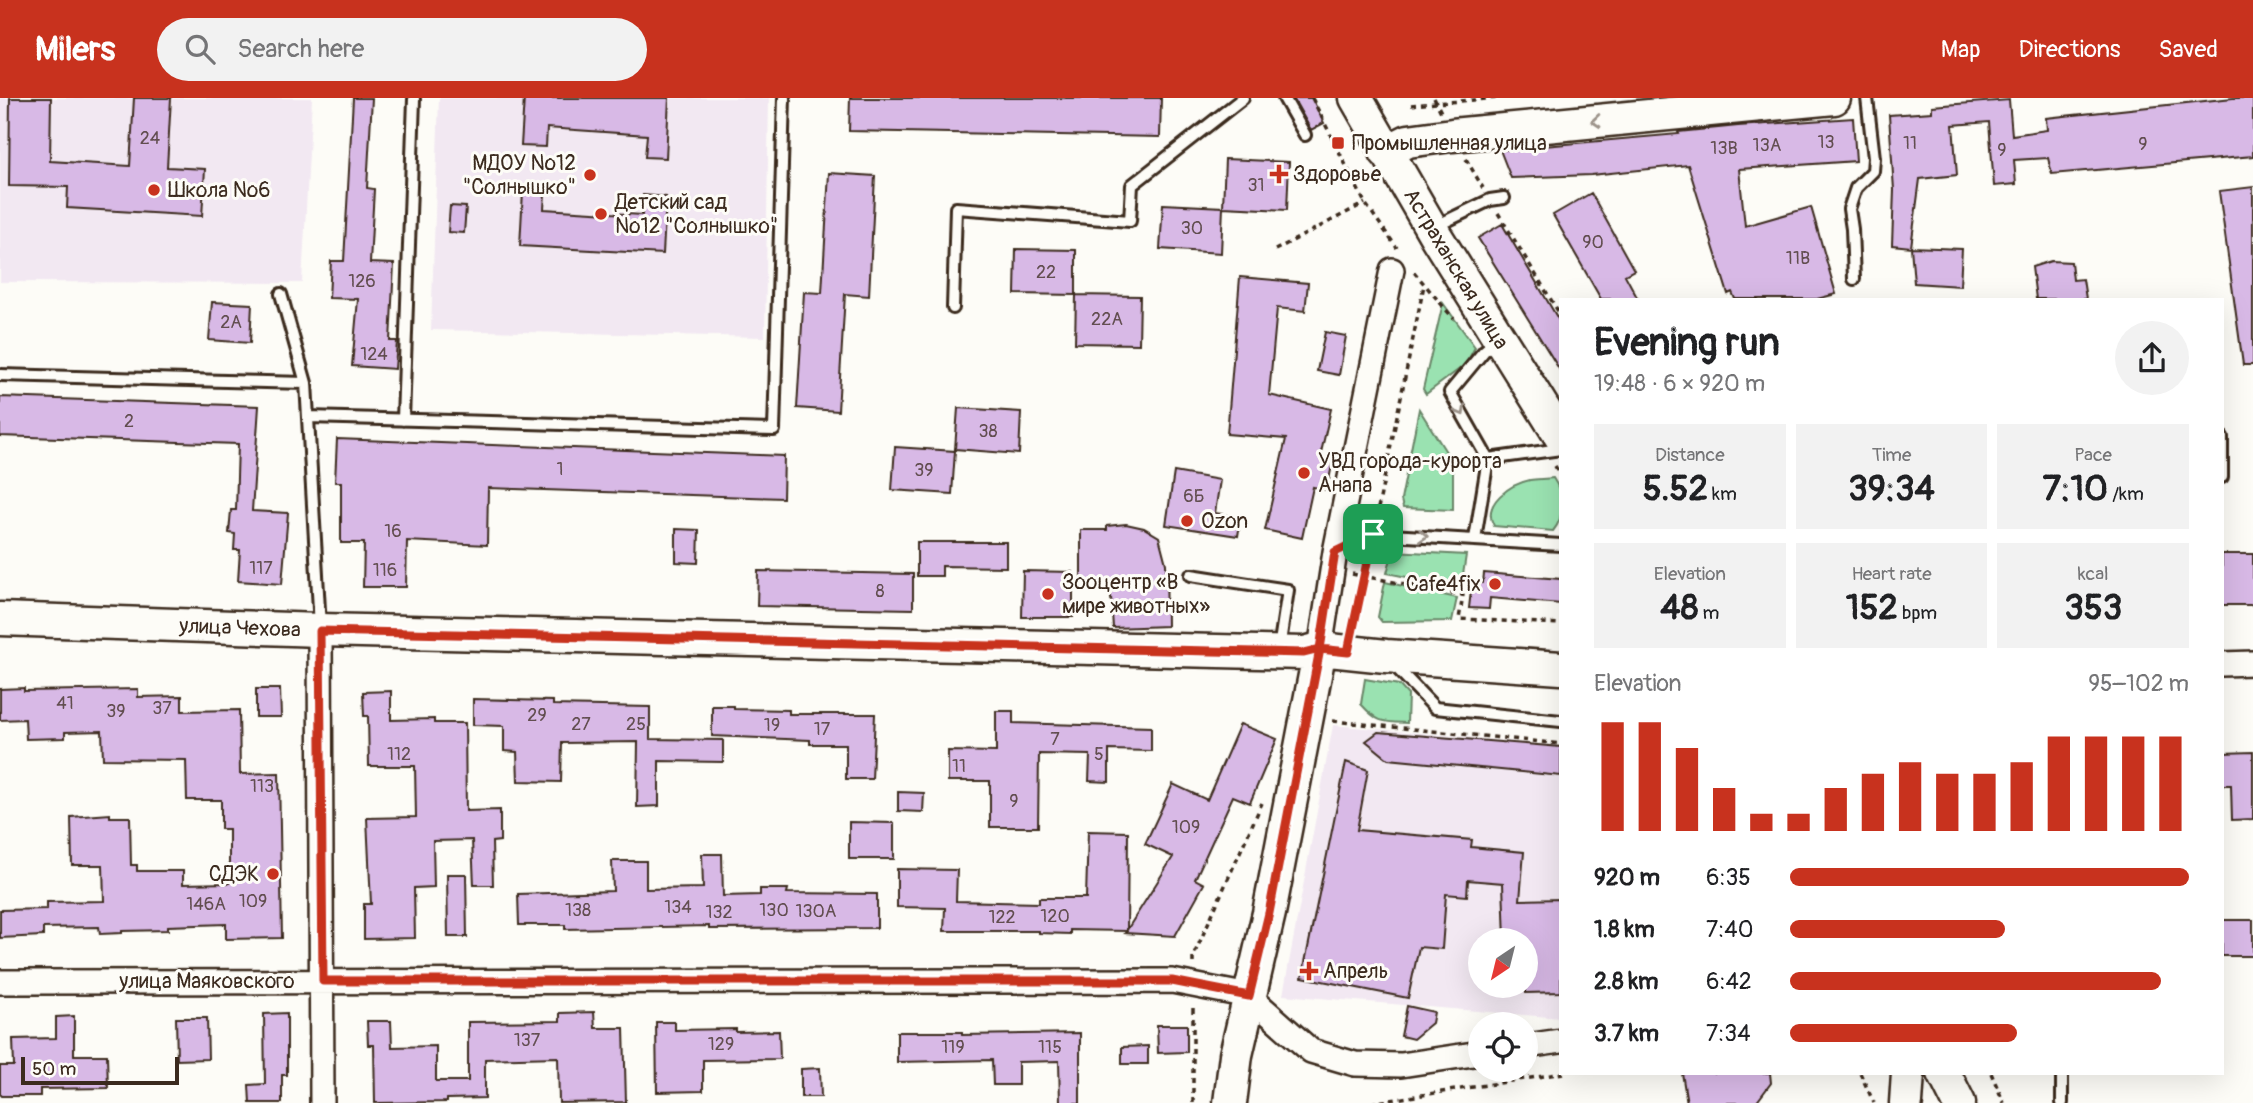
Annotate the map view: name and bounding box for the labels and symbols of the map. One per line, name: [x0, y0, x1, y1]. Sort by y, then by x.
one-way arrow: [1590, 113, 1601, 128]
house number: 24: [140, 127, 161, 150]
place label: Промышленная улица: [1352, 130, 1547, 157]
house number: 13: [1817, 131, 1835, 154]
house number: 11: [1903, 132, 1917, 155]
house number: 9: [2138, 133, 2148, 156]
house number: 13А: [1753, 134, 1782, 157]
marker: Промышленная улица: [1330, 135, 1346, 151]
house number: 13В: [1710, 137, 1738, 160]
house number: 9: [1997, 139, 2007, 162]
place label: МДОУ №12 "Солнышко": [463, 150, 576, 201]
place label: Здоровье: [1293, 161, 1382, 188]
marker: Здоровье: [1271, 166, 1287, 182]
marker: МДОУ №12 "Солнышко": [582, 167, 598, 183]
house number: 31: [1247, 174, 1265, 197]
place label: Школа №6: [168, 177, 270, 204]
marker: Школа №6: [146, 182, 162, 198]
street label: Астраханская улица: [1397, 184, 1515, 354]
place label: Детский сад №12 "Солнышко": [614, 189, 778, 240]
marker: Детский сад №12 "Солнышко": [593, 206, 609, 222]
house number: 30: [1181, 217, 1203, 240]
house number: 90: [1582, 231, 1604, 254]
house number: 11В: [1786, 247, 1810, 270]
house number: 22: [1036, 261, 1056, 284]
house number: 126: [348, 270, 376, 293]
house number: 22А: [1091, 308, 1123, 331]
house number: 2А: [220, 311, 242, 334]
house number: 124: [360, 343, 388, 366]
one-way arrow: [1453, 404, 1466, 416]
house number: 2: [124, 410, 134, 433]
house number: 38: [978, 420, 998, 443]
place label: УВД города-курорта Анапа: [1318, 448, 1502, 499]
house number: 1: [556, 458, 564, 481]
house number: 39: [914, 459, 934, 482]
marker: УВД города-курорта Анапа: [1296, 465, 1312, 481]
house number: 6Б: [1183, 485, 1205, 508]
pin: [1343, 504, 1403, 564]
place label: Ozon: [1201, 508, 1248, 535]
marker: Ozon: [1179, 513, 1195, 529]
house number: 16: [384, 520, 402, 543]
one-way arrow: [1418, 529, 1429, 544]
house number: 117: [249, 557, 273, 580]
house number: 116: [373, 559, 397, 582]
place label: Зооцентр «В мире животных»: [1062, 569, 1210, 620]
place label: Cafe4fix: [1406, 571, 1481, 598]
marker: Cafe4fix: [1487, 576, 1503, 592]
house number: 8: [875, 580, 885, 603]
marker: Зооцентр «В мире животных»: [1040, 586, 1056, 602]
street label: улица Чехова: [178, 612, 301, 644]
house number: 41: [56, 692, 74, 715]
house number: 37: [152, 697, 172, 720]
house number: 39: [106, 700, 126, 723]
house number: 29: [527, 704, 547, 727]
house number: 27: [571, 713, 591, 736]
house number: 25: [626, 713, 646, 736]
house number: 19: [764, 714, 780, 737]
house number: 17: [814, 718, 831, 741]
house number: 7: [1050, 728, 1060, 751]
house number: 112: [387, 743, 411, 766]
house number: 5: [1094, 743, 1104, 766]
house number: 11: [952, 755, 966, 778]
house number: 113: [250, 775, 274, 798]
house number: 9: [1009, 790, 1019, 813]
house number: 109: [1172, 816, 1200, 839]
place label: СДЭК: [209, 861, 259, 888]
marker: СДЭК: [265, 866, 281, 882]
house number: 109: [239, 890, 267, 913]
house number: 146А: [186, 893, 226, 916]
house number: 134: [664, 896, 692, 919]
house number: 138: [565, 899, 591, 922]
house number: 130: [759, 899, 789, 922]
house number: 130А: [795, 900, 837, 923]
house number: 132: [705, 901, 733, 924]
house number: 120: [1040, 905, 1070, 928]
house number: 122: [988, 906, 1016, 929]
north arrow: [1468, 928, 1538, 998]
place label: Апрель: [1323, 958, 1388, 985]
marker: Апрель: [1301, 963, 1317, 979]
street label: улица Маяковского: [118, 968, 295, 995]
house number: 137: [514, 1029, 541, 1052]
house number: 129: [708, 1033, 734, 1056]
house number: 119: [941, 1036, 965, 1059]
house number: 115: [1038, 1036, 1062, 1059]
scale bar: [21, 1054, 178, 1086]

